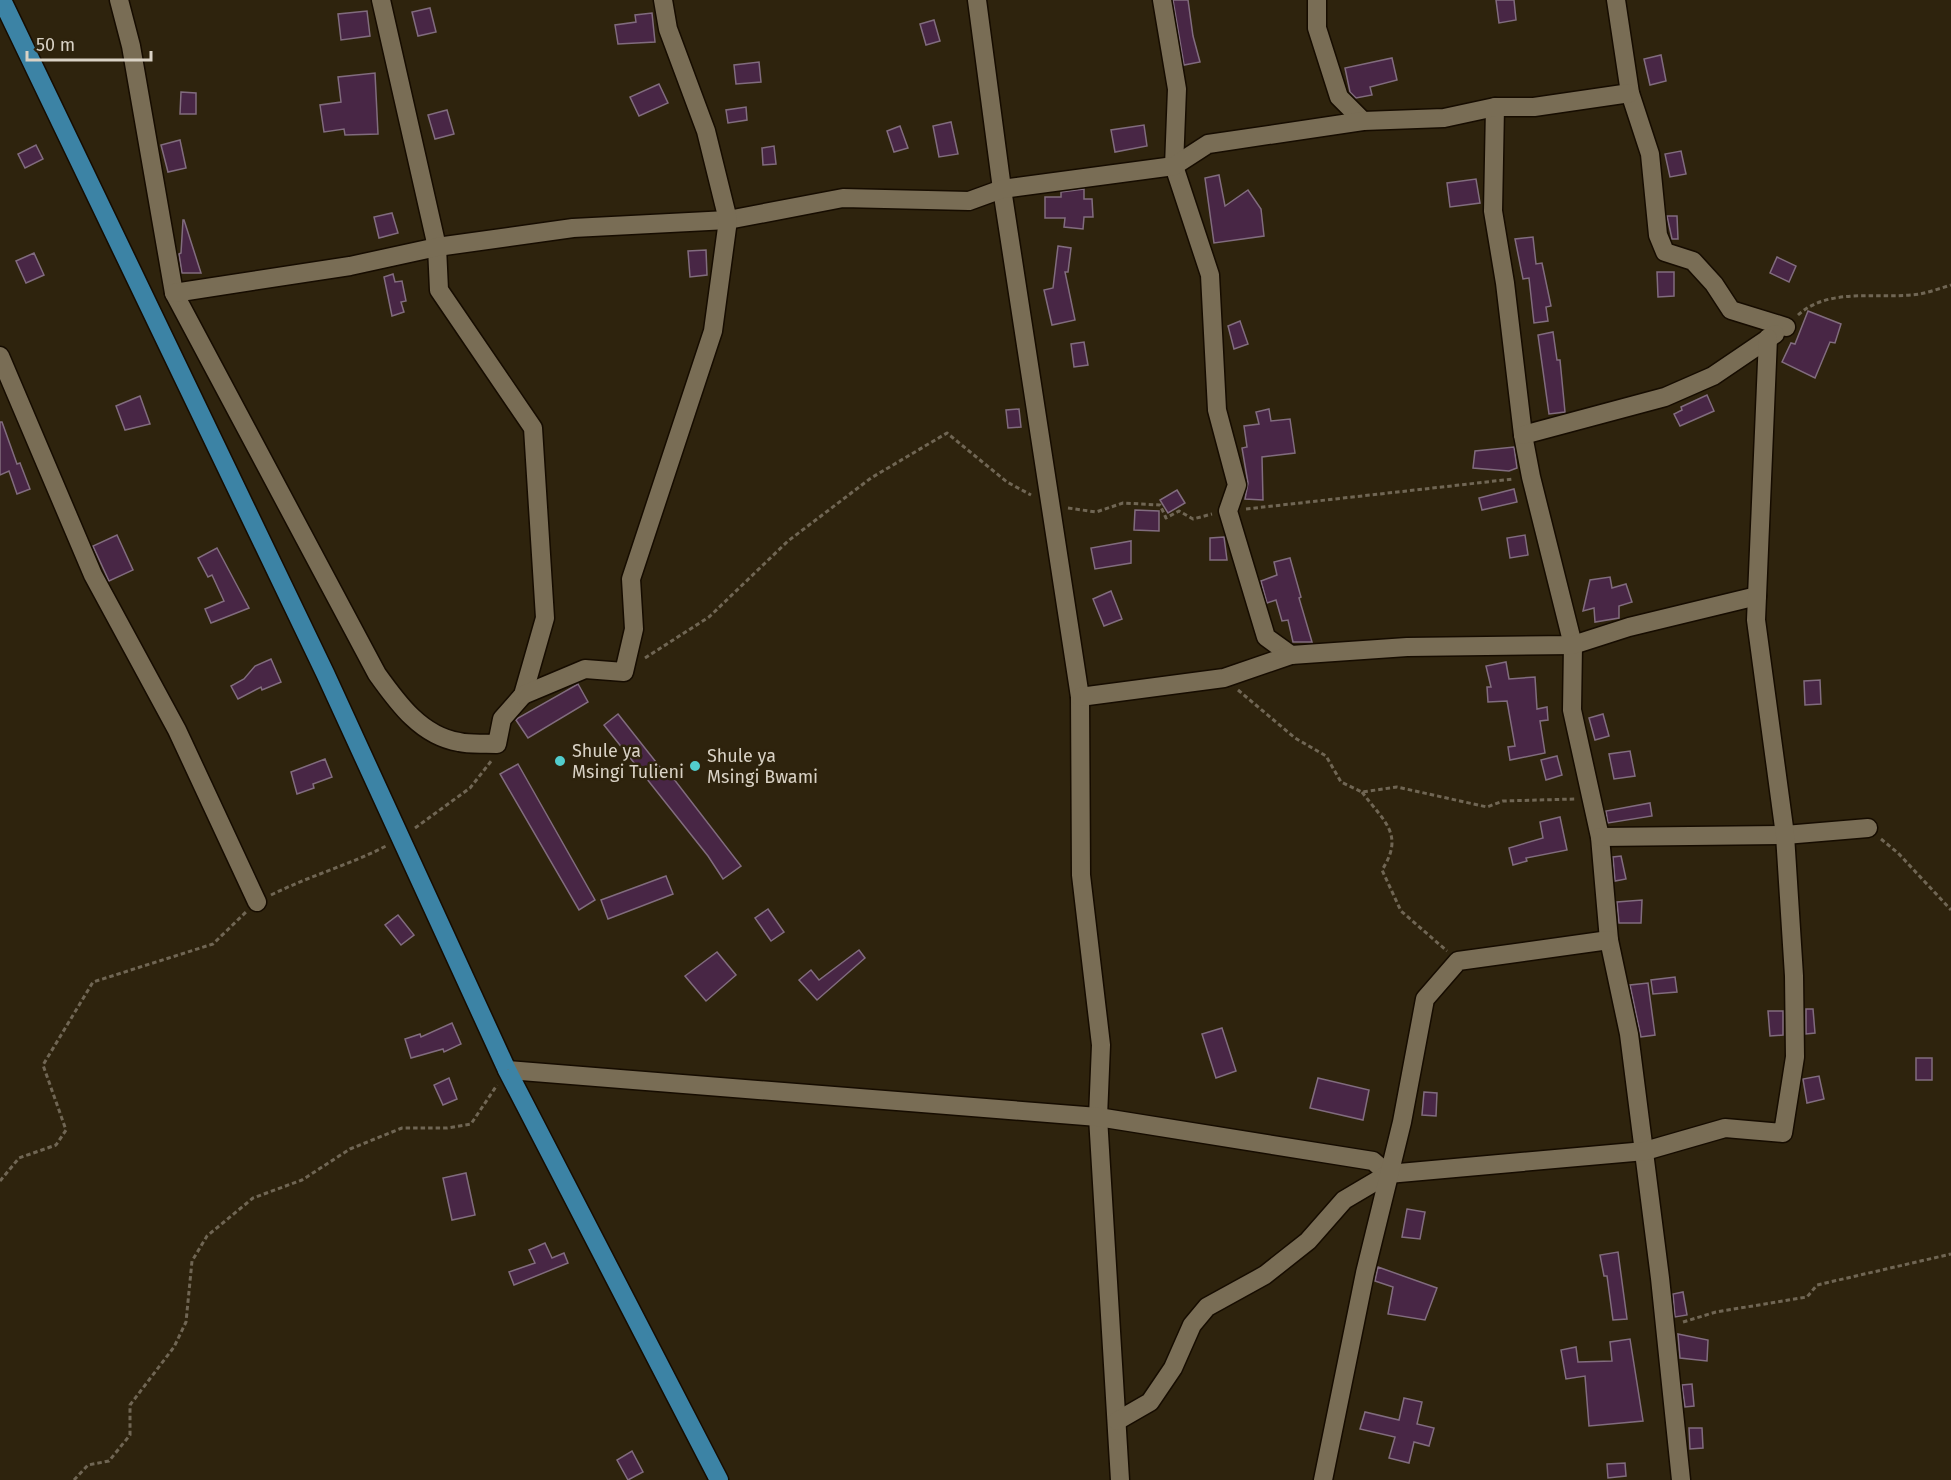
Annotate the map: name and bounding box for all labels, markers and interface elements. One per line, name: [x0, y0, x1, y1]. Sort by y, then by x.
scale bar: [27, 24, 152, 62]
text: 50 m: [36, 34, 75, 56]
place label: Shule ya Msingi Tulieni: [572, 740, 684, 783]
place label: Shule ya Msingi Bwami: [707, 745, 818, 788]
marker: Shule ya Msingi Tulieni: [553, 754, 567, 768]
marker: Shule ya Msingi Bwami: [688, 759, 702, 773]

